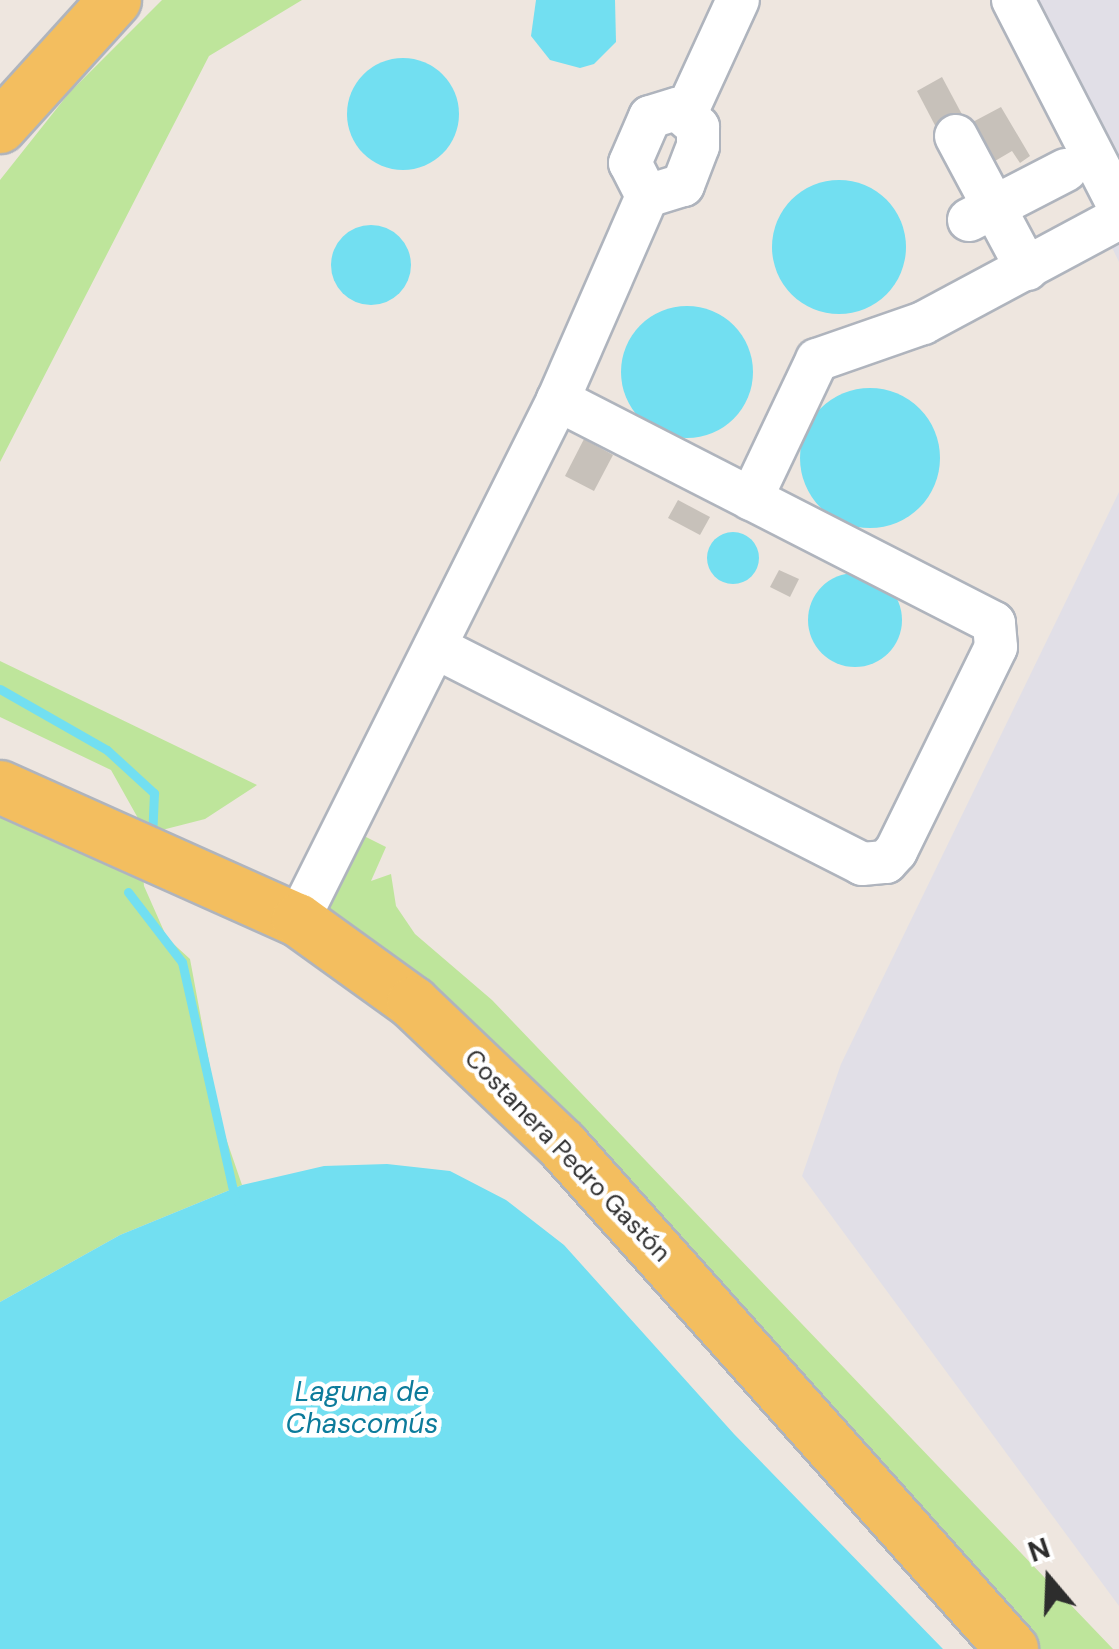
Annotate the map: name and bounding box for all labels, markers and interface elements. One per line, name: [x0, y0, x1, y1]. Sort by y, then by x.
street label: Costanera Pedro Gastón: [458, 1044, 676, 1268]
water label: Laguna de Chascomús: [286, 1375, 438, 1441]
north arrow: [999, 1529, 1099, 1629]
text: N: [1023, 1529, 1055, 1571]

